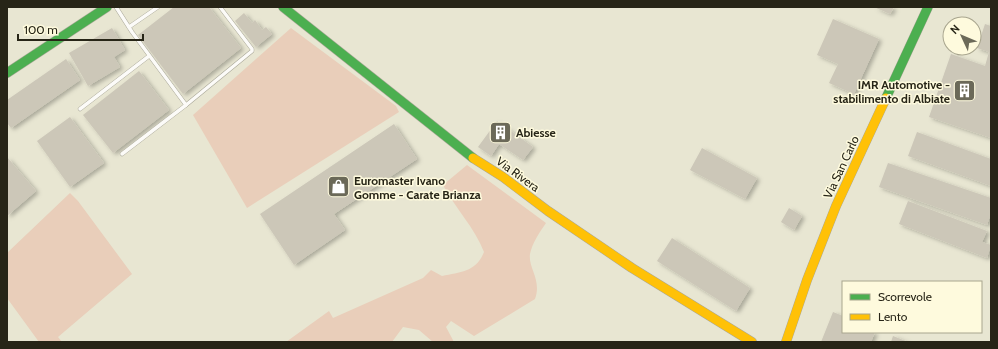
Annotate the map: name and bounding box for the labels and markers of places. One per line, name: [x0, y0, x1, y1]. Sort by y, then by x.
place label: IMR Automotive - stabilimento di Albiate: [833, 77, 950, 106]
building icon: IMR Automotive - stabilimento di Albiate: [952, 78, 978, 104]
building icon: Abiesse: [488, 119, 514, 145]
place label: Abiesse: [516, 125, 556, 140]
place label: Euromaster Ivano Gomme - Carate Brianza: [354, 173, 481, 202]
shop icon: Euromaster Ivano Gomme - Carate Brianza: [326, 174, 352, 200]

